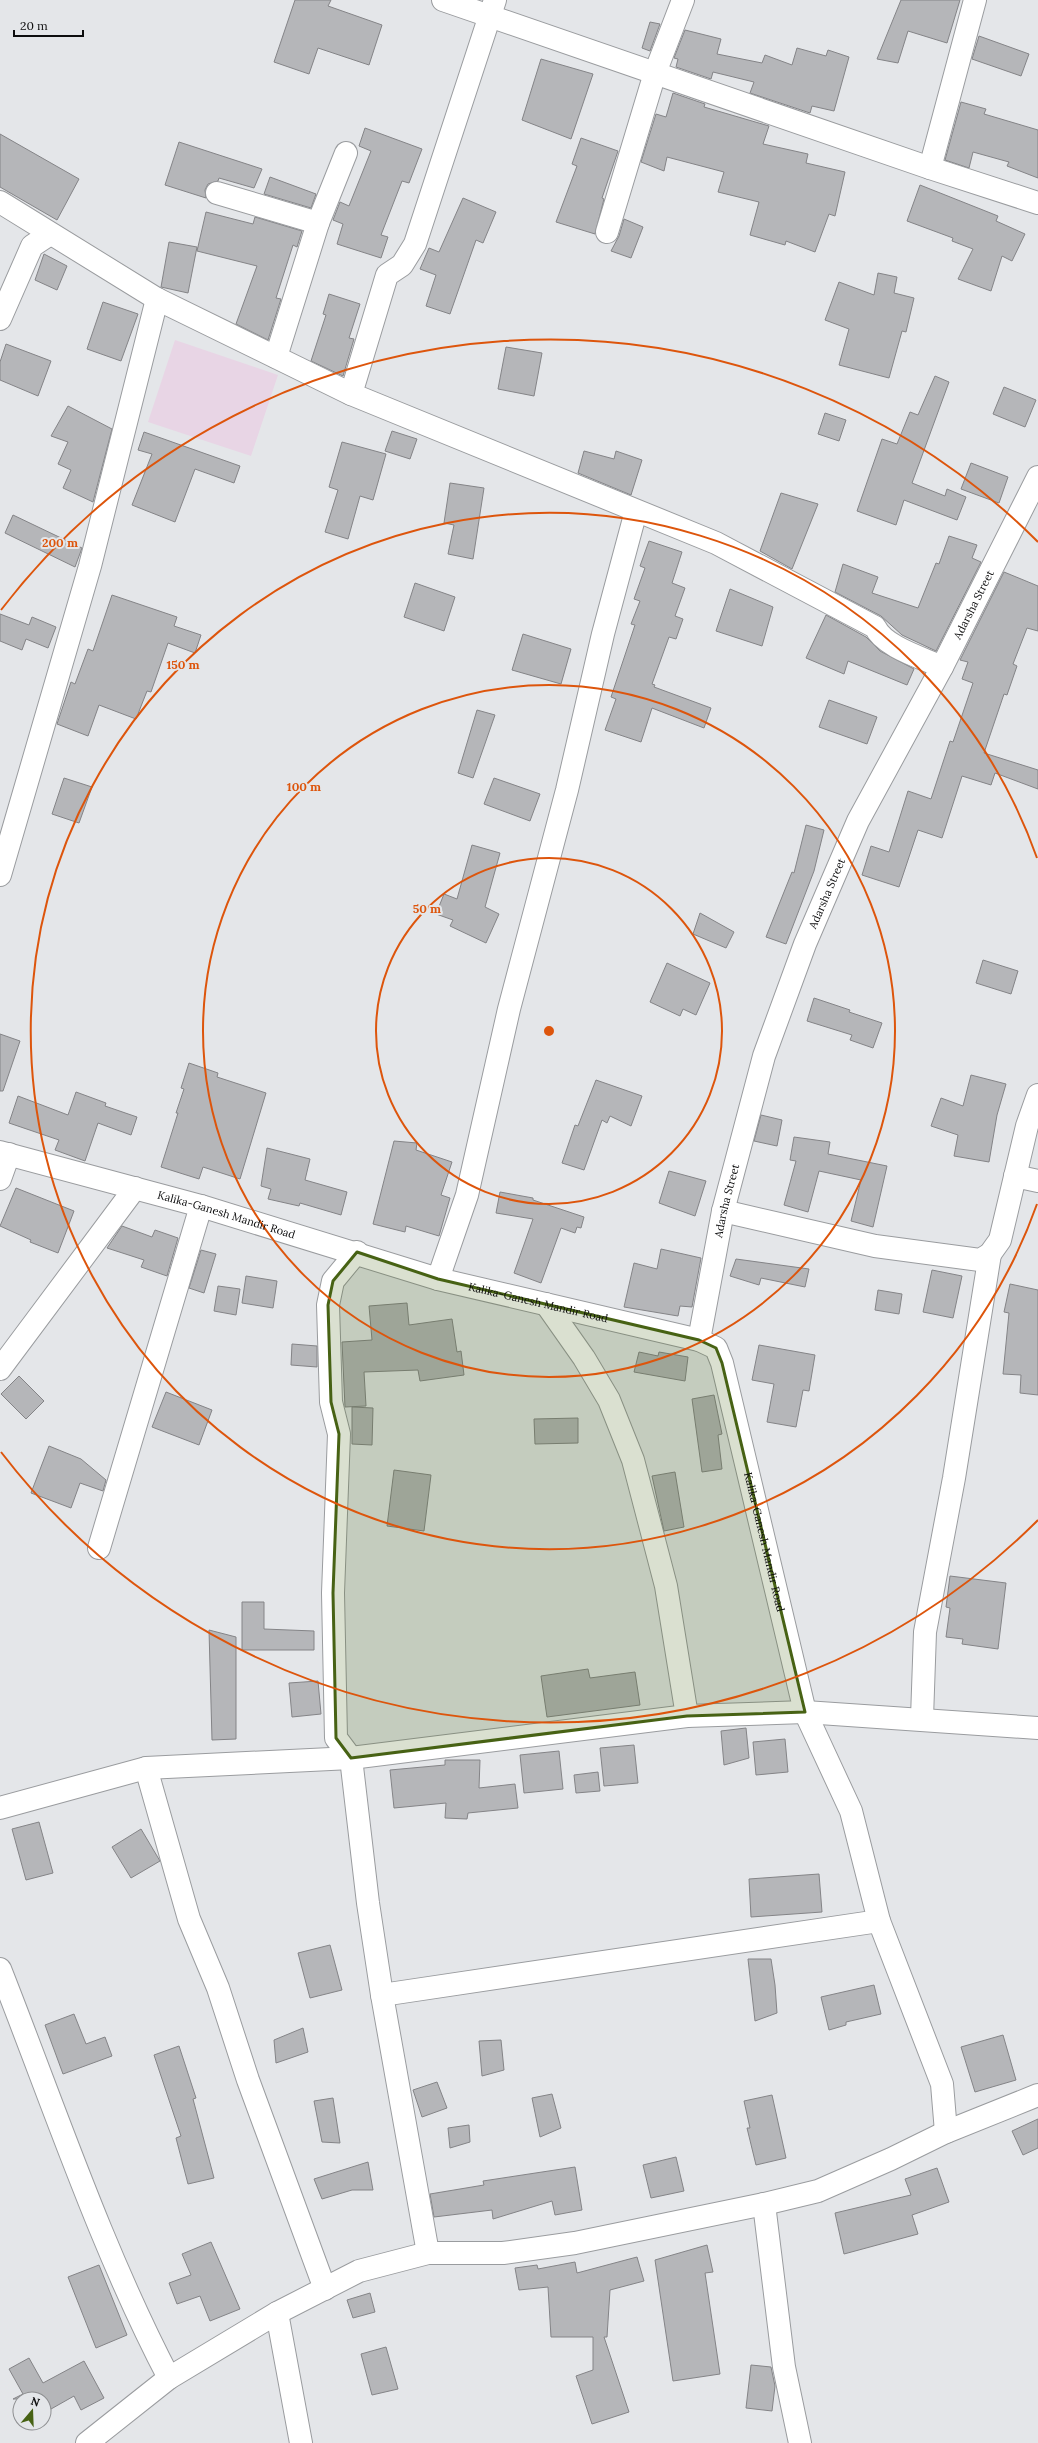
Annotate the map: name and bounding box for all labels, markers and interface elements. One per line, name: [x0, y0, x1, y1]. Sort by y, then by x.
scale bar: [14, 12, 83, 38]
text: 20 m: [20, 18, 48, 33]
text: 200 m: [42, 535, 78, 550]
street label: Adarsha Street: [950, 567, 997, 642]
text: 150 m: [166, 657, 200, 672]
text: 100 m: [287, 779, 321, 794]
street label: Adarsha Street: [805, 855, 848, 932]
text: 50 m: [413, 901, 441, 916]
centre of rings: [542, 1024, 556, 1038]
street label: Adarsha Street: [711, 1162, 742, 1240]
street label: Kalika-Ganesh Mandir Road: [156, 1188, 297, 1242]
street label: Kalika-Ganesh Mandir Road: [467, 1279, 610, 1326]
street label: Kalika-Ganesh Mandir Road: [741, 1471, 788, 1613]
north arrow: [12, 2391, 52, 2431]
text: N: [29, 2394, 42, 2410]

